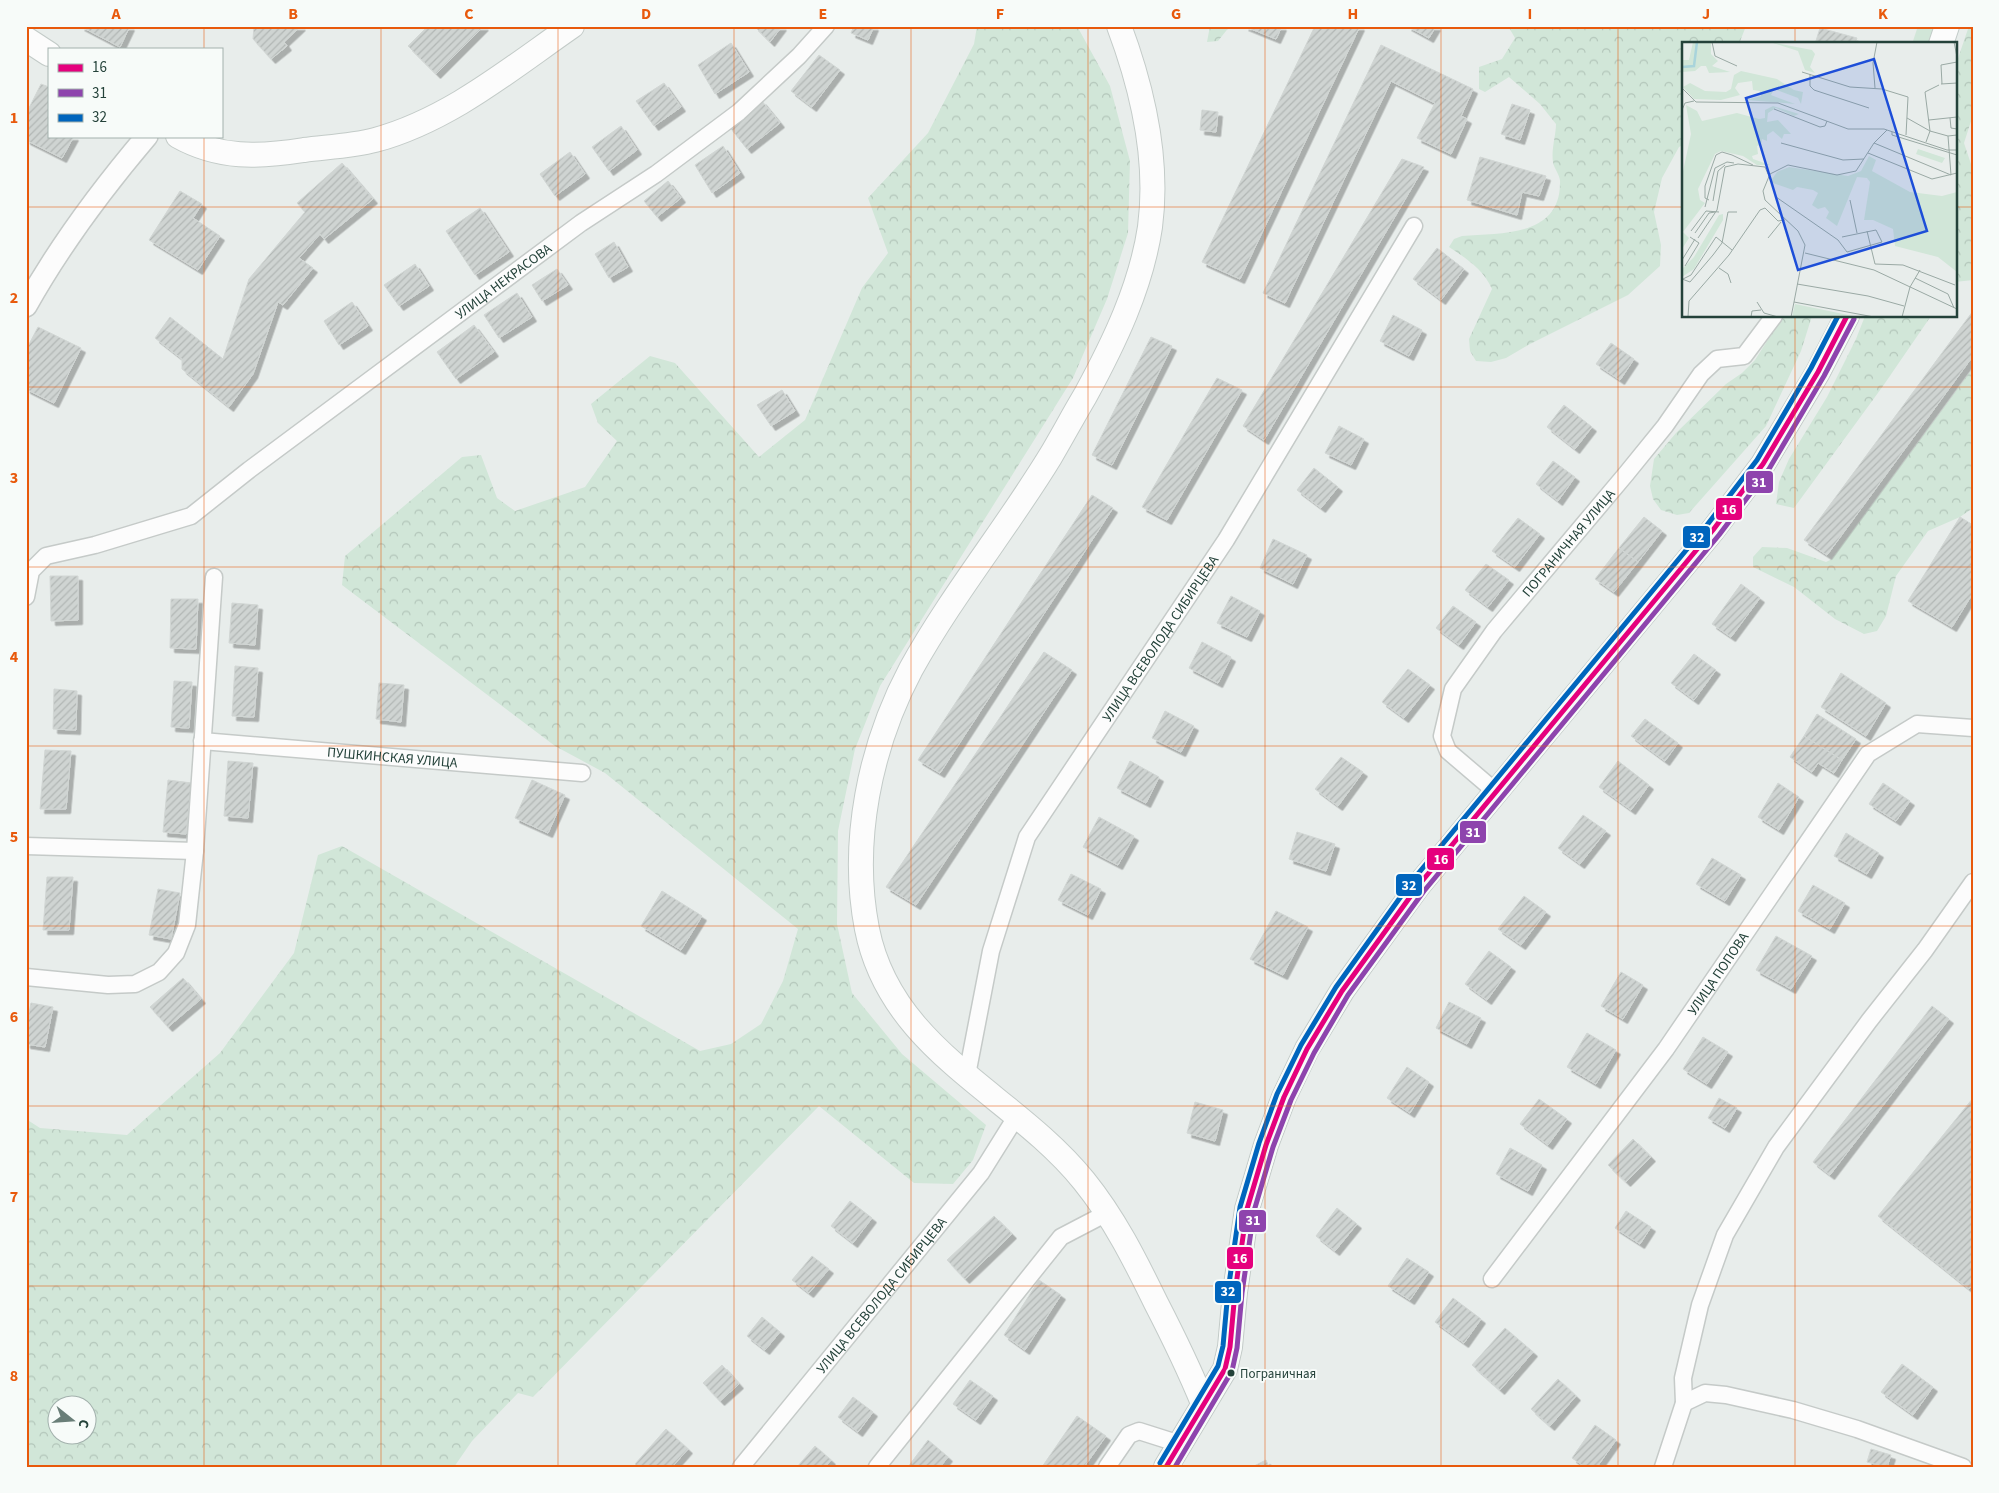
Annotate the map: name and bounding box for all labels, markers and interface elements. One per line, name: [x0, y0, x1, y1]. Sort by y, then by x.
text: A: [110, 3, 121, 25]
text: B: [288, 3, 298, 25]
text: C: [464, 3, 474, 25]
text: D: [641, 3, 651, 25]
text: E: [819, 3, 827, 25]
text: F: [996, 3, 1004, 25]
text: G: [1171, 3, 1181, 25]
text: H: [1348, 3, 1358, 25]
text: I: [1528, 3, 1532, 25]
text: J: [1702, 3, 1710, 25]
text: K: [1878, 3, 1888, 25]
inset map: [1682, 42, 1956, 318]
legend: [48, 48, 222, 138]
text: 16: [92, 57, 107, 78]
text: 31: [92, 83, 107, 104]
text: 1: [10, 107, 18, 129]
text: 32: [92, 107, 107, 128]
street label: УЛИЦА НЕКРАСОВА: [451, 239, 557, 324]
text: 2: [10, 287, 18, 309]
text: 3: [10, 467, 18, 489]
line badge: 31: [1745, 470, 1774, 494]
text: 31: [1752, 473, 1766, 493]
street label: ПОГРАНИЧНАЯ УЛИЦА: [1518, 485, 1621, 602]
line badge: 16: [1715, 497, 1743, 521]
text: 16: [1722, 500, 1736, 520]
line badge: 32: [1682, 525, 1711, 549]
text: 32: [1690, 528, 1704, 548]
street label: УЛИЦА ВСЕВОЛОДА СИБИРЦЕВА: [1098, 551, 1224, 726]
text: 4: [10, 646, 19, 668]
street label: ПУШКИНСКАЯ УЛИЦА: [326, 743, 459, 774]
line badge: 31: [1459, 820, 1487, 844]
text: 31: [1466, 823, 1480, 843]
text: 5: [10, 826, 18, 848]
line badge: 16: [1426, 847, 1455, 871]
text: 16: [1434, 850, 1448, 870]
line badge: 32: [1395, 873, 1423, 897]
text: 32: [1402, 876, 1416, 896]
street label: УЛИЦА ПОПОВА: [1683, 928, 1754, 1019]
text: 6: [10, 1006, 18, 1028]
text: 7: [10, 1186, 18, 1208]
line badge: 31: [1238, 1209, 1267, 1233]
text: 31: [1246, 1211, 1260, 1231]
street label: УЛИЦА ВСЕВОЛОДА СИБИРЦЕВА: [812, 1213, 952, 1378]
line badge: 16: [1226, 1246, 1254, 1270]
text: 16: [1233, 1249, 1247, 1269]
line badge: 32: [1214, 1280, 1242, 1304]
text: 32: [1221, 1282, 1235, 1302]
text: 8: [10, 1365, 18, 1387]
place label: Пограничная: [1240, 1365, 1316, 1383]
marker: Пограничная: [1226, 1368, 1236, 1378]
north arrow: [48, 1396, 98, 1446]
text: С: [73, 1417, 94, 1430]

